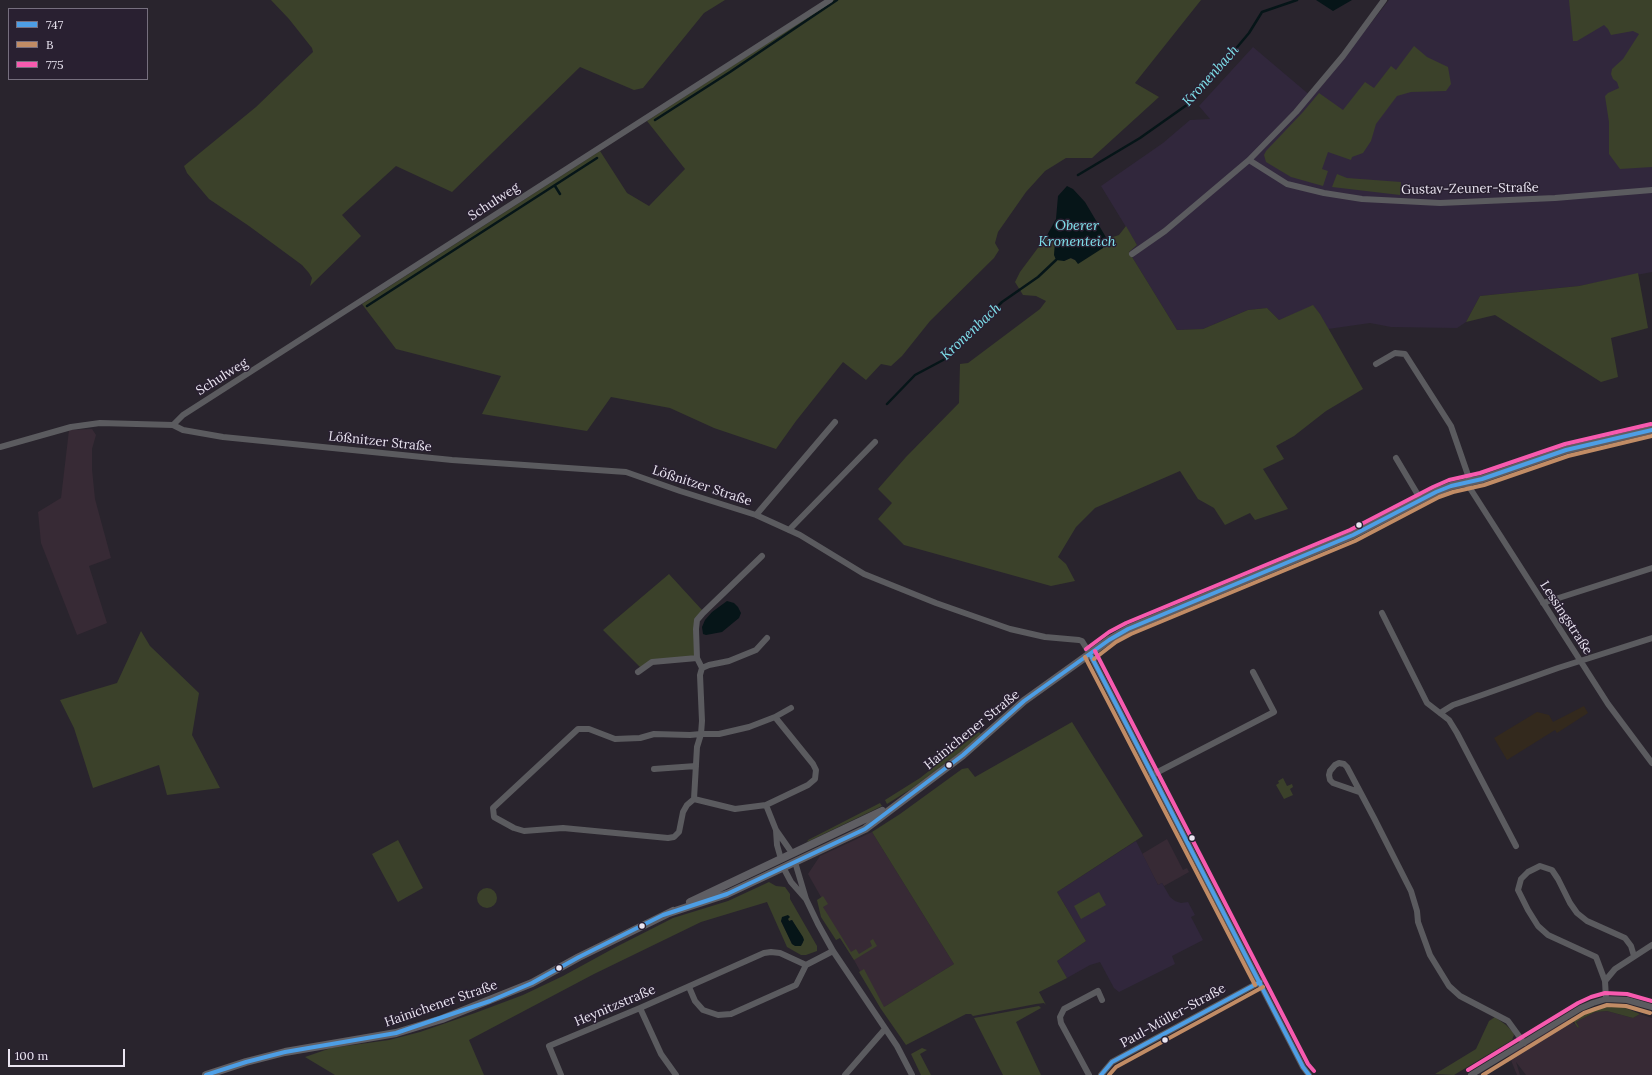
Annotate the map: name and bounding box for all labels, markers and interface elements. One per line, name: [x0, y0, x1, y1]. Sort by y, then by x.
legend: [8, 8, 148, 80]
text: 747: [46, 17, 63, 32]
text: B: [46, 37, 53, 52]
water label: Kronenbach: [1179, 42, 1243, 110]
text: 775: [46, 57, 64, 72]
street label: Schulweg: [466, 180, 522, 224]
street label: Gustav-Zeuner-Straße: [1401, 180, 1539, 198]
water label: Oberer Kronenteich: [1038, 218, 1116, 250]
water label: Kronenbach: [937, 300, 1005, 364]
street label: Schulweg: [193, 355, 251, 399]
street label: Lößnitzer Straße: [328, 429, 432, 455]
street label: Lößnitzer Straße: [650, 463, 754, 509]
unlabelled marker: [1354, 520, 1364, 530]
street label: Lessingstraße: [1536, 578, 1596, 658]
street label: Hainichener Straße: [921, 687, 1023, 773]
unlabelled marker: [944, 760, 954, 770]
unlabelled marker: [1187, 833, 1197, 843]
unlabelled marker: [637, 921, 647, 931]
unlabelled marker: [554, 963, 564, 973]
street label: Hainichener Straße: [383, 977, 499, 1031]
street label: Paul-Müller-Straße: [1118, 981, 1228, 1051]
street label: Heynitzstraße: [572, 982, 658, 1030]
unlabelled marker: [1160, 1035, 1170, 1045]
scale bar: [10, 1041, 127, 1067]
text: 100 m: [15, 1048, 48, 1063]

